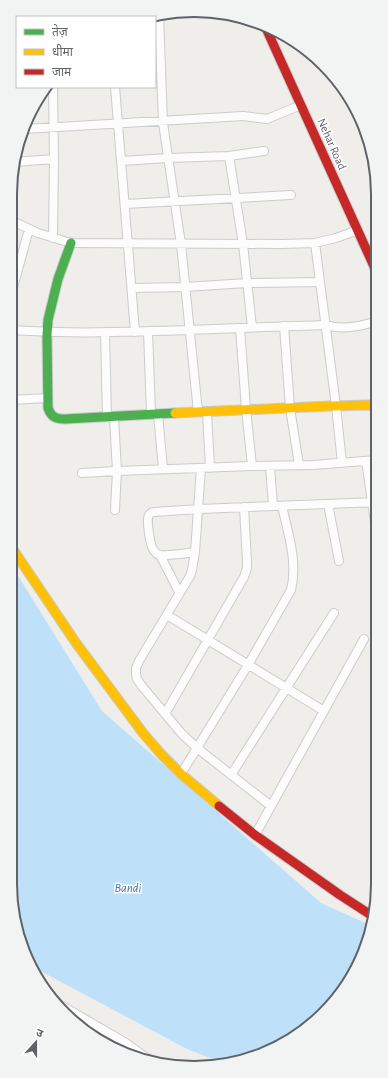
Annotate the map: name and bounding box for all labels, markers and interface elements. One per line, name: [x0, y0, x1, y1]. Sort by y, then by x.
legend: [16, 16, 156, 88]
text: तेज़: [52, 24, 69, 38]
text: धीमा: [52, 44, 74, 58]
text: जाम: [52, 66, 72, 78]
street label: Nehar Road: [315, 116, 349, 172]
water label: Bandi: [115, 882, 142, 895]
north arrow: [16, 1022, 56, 1062]
text: उ: [34, 1027, 45, 1040]

